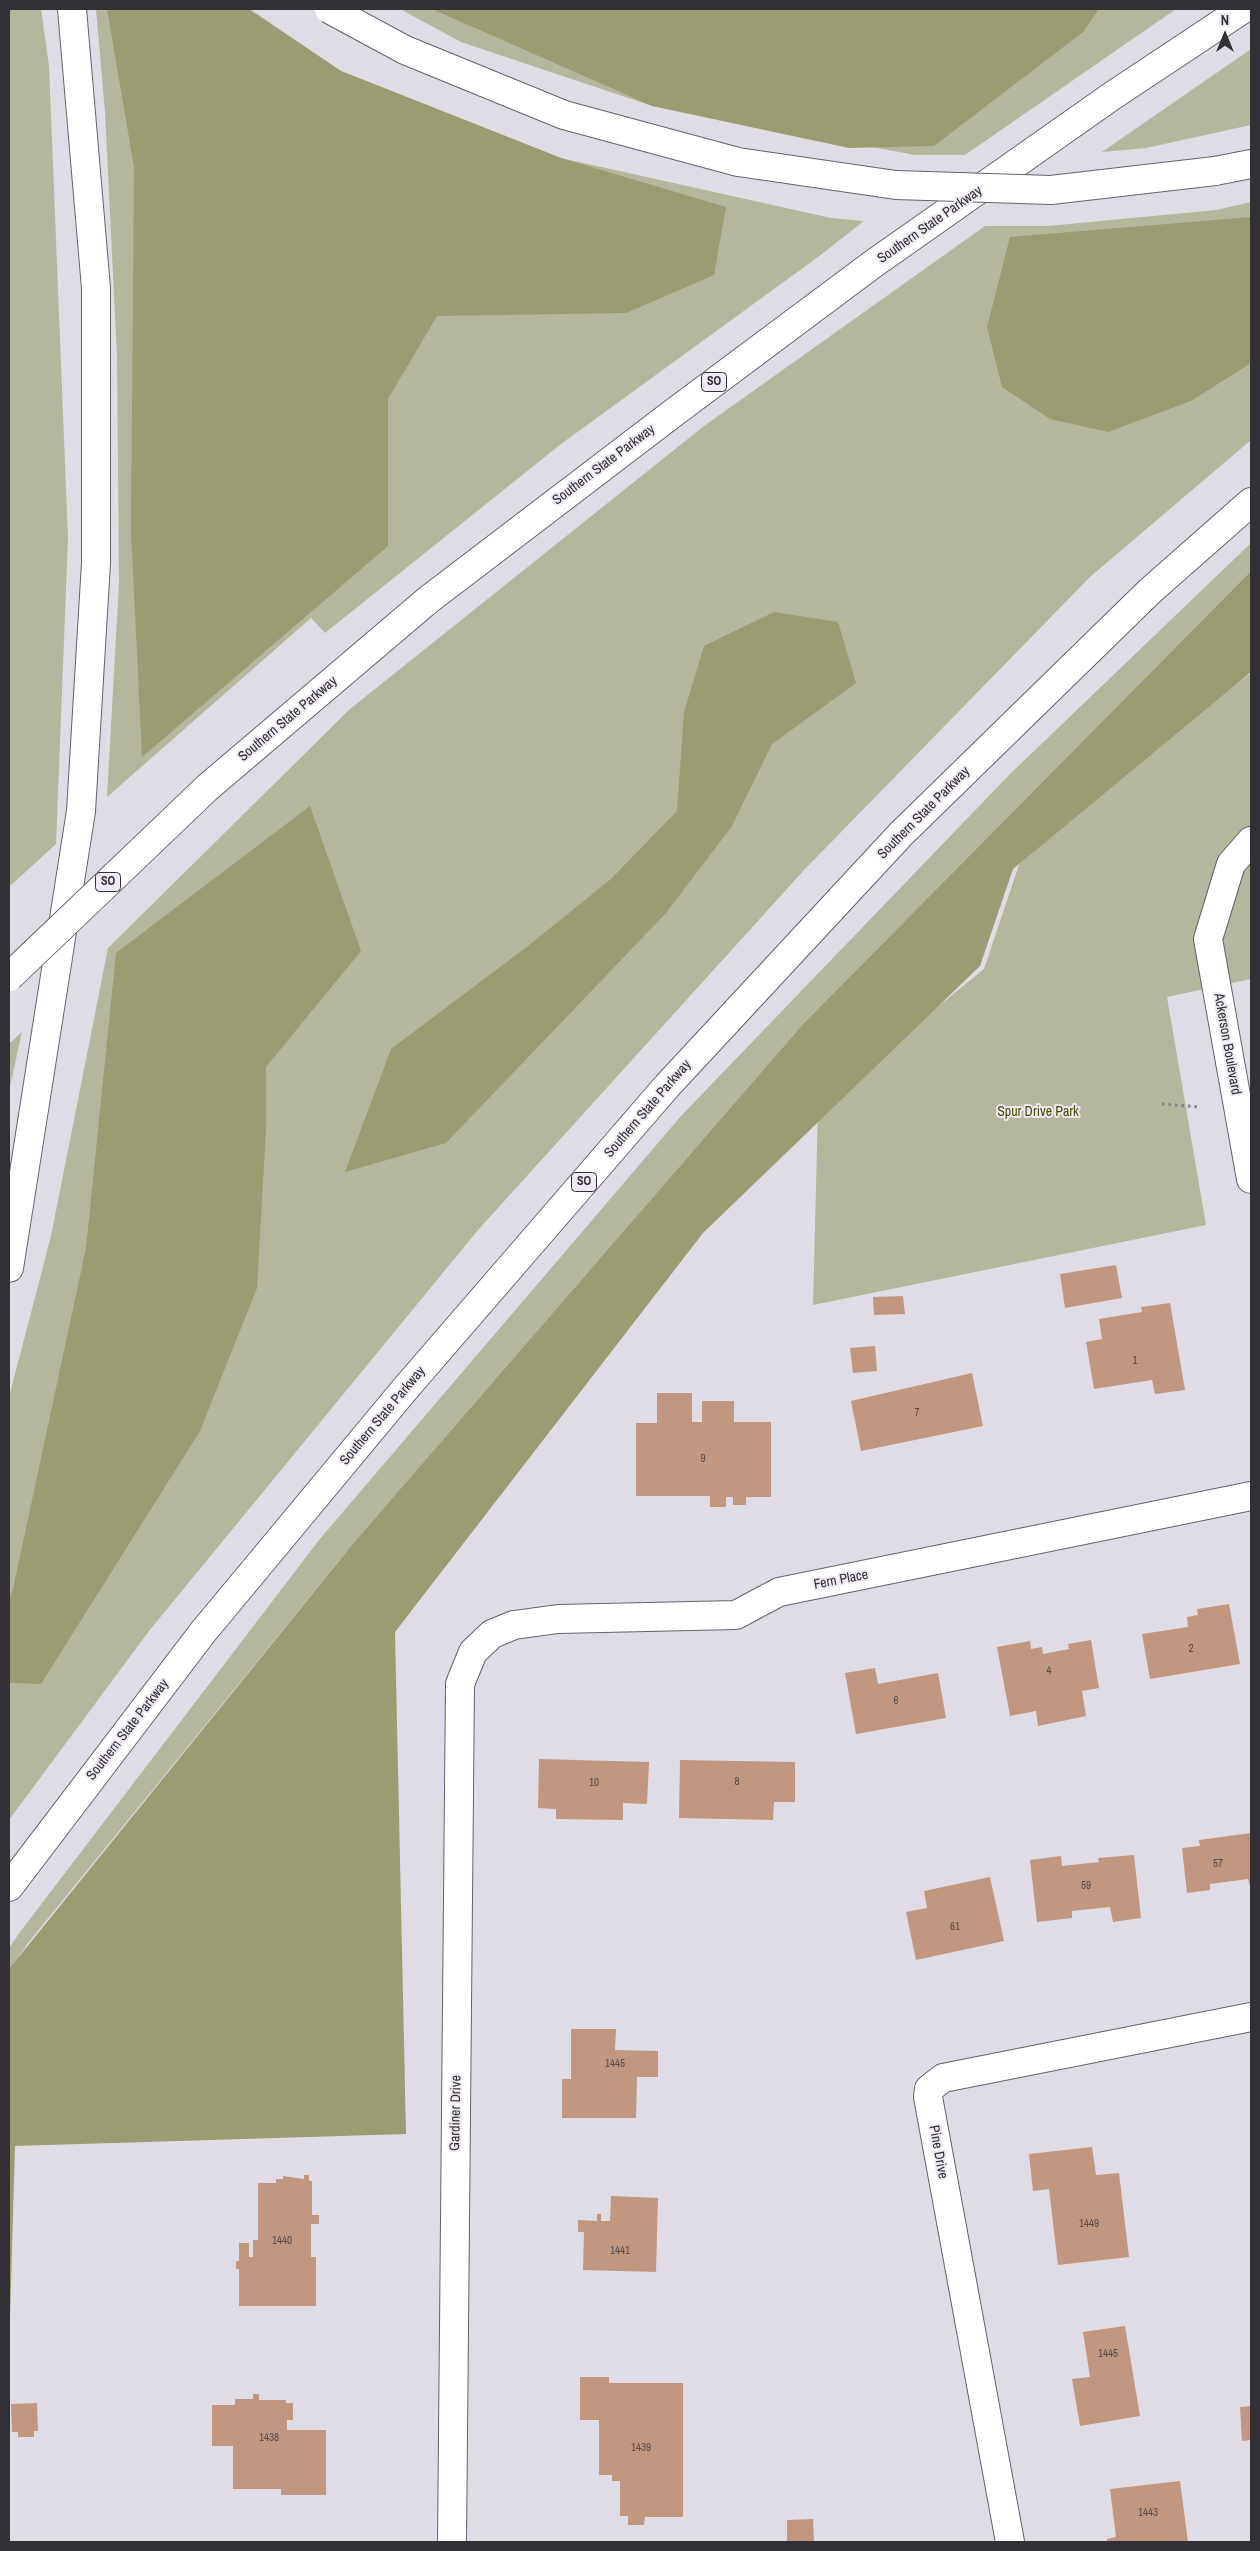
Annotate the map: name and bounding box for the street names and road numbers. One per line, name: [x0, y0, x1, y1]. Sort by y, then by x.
street label: Southern State Parkway: [874, 183, 986, 267]
road number: SO: [702, 372, 726, 392]
street label: Southern State Parkway: [550, 421, 658, 509]
street label: Southern State Parkway: [235, 673, 341, 765]
street label: Southern State Parkway: [874, 763, 974, 863]
road number: SO: [96, 872, 120, 892]
street label: Ackerson Boulevard: [1210, 992, 1244, 1096]
street label: Southern State Parkway: [601, 1057, 695, 1161]
road number: SO: [572, 1172, 596, 1192]
street label: Southern State Parkway: [337, 1363, 429, 1469]
street label: Fern Place: [812, 1567, 870, 1593]
street label: Southern State Parkway: [83, 1676, 173, 1784]
street label: Gardiner Drive: [447, 2075, 465, 2151]
street label: Pine Drive: [925, 2124, 951, 2180]

